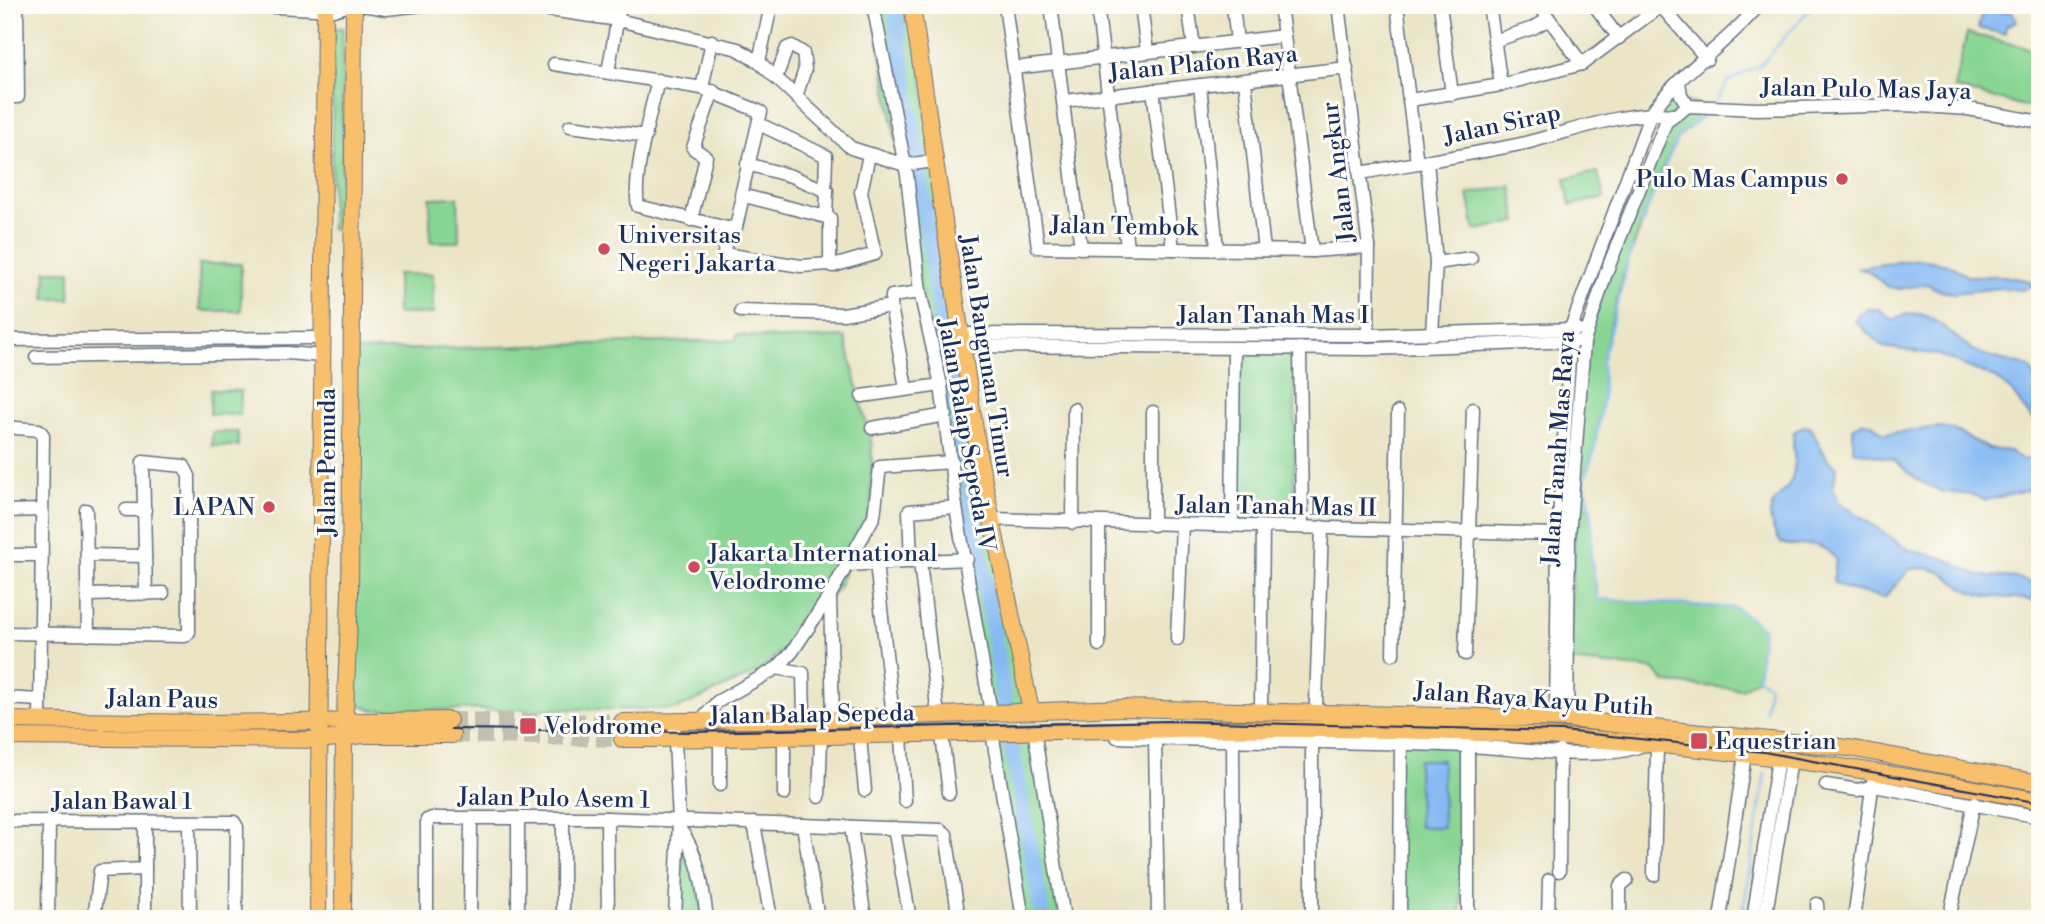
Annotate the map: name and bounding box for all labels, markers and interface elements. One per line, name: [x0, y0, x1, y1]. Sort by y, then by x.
street label: Jalan Plafon Raya: [1106, 39, 1300, 89]
street label: Jalan Pulo Mas Jaya: [1759, 73, 1973, 107]
street label: Jalan Sirap: [1440, 98, 1563, 152]
street label: Jalan Angkur: [1315, 100, 1363, 245]
place label: Pulo Mas Campus: [1636, 165, 1828, 195]
marker: Pulo Mas Campus: [1834, 171, 1850, 187]
street label: Jalan Tembok: [1049, 211, 1200, 243]
place label: Universitas Negeri Jakarta: [618, 221, 776, 279]
street label: Jalan Bangunan Timur: [952, 231, 1020, 480]
marker: Universitas Negeri Jakarta: [596, 241, 612, 257]
street label: Jalan Tanah Mas I: [1176, 301, 1369, 331]
street label: Jalan Balap Sepeda IV: [931, 315, 1001, 555]
street label: Jalan Tanah Mas Raya: [1536, 329, 1582, 568]
street label: Jalan Pemuda: [313, 387, 343, 537]
street label: Jalan Tanah Mas II: [1174, 490, 1377, 524]
place label: LAPAN: [173, 493, 255, 523]
marker: LAPAN: [261, 499, 277, 515]
place label: Jakarta International Velodrome: [707, 539, 937, 597]
marker: Jakarta International Velodrome: [686, 559, 702, 575]
street label: Jalan Raya Kayu Putih: [1412, 677, 1655, 723]
street label: Jalan Paus: [105, 684, 218, 716]
street label: Jalan Balap Sepeda: [708, 698, 916, 732]
place label: Velodrome: [543, 712, 662, 742]
marker: Velodrome: [518, 716, 538, 736]
place label: Equestrian: [1715, 727, 1837, 757]
marker: Equestrian: [1689, 731, 1709, 751]
street label: Jalan Pulo Asem 1: [457, 782, 651, 816]
street label: Jalan Bawal 1: [51, 787, 193, 817]

